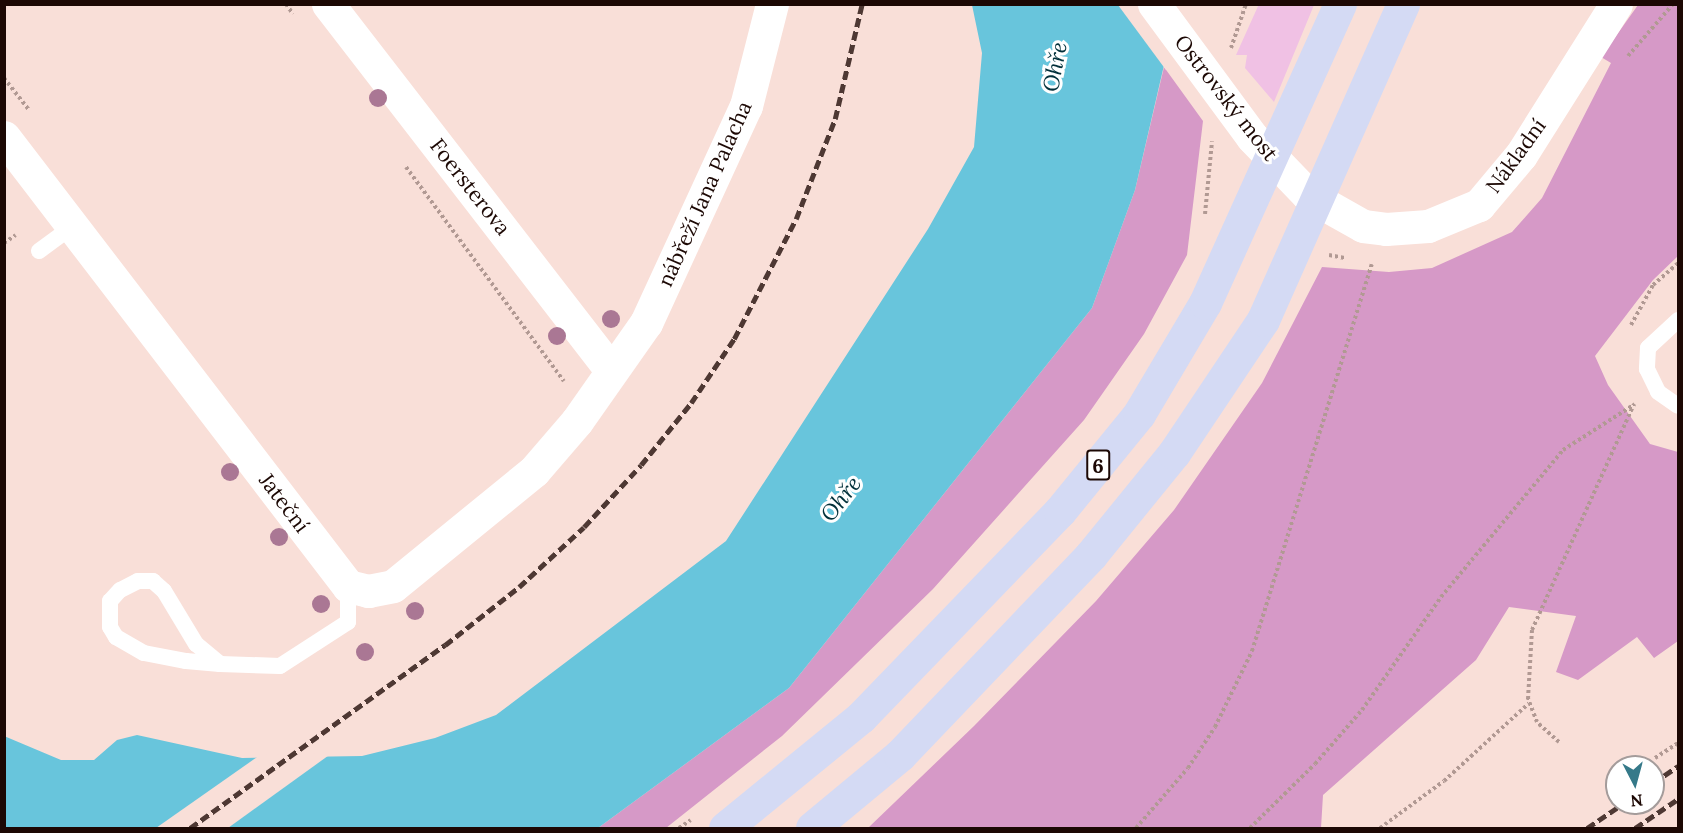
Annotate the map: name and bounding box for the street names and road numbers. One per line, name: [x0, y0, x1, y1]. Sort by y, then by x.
street label: Ostrovský most: [1169, 30, 1283, 166]
street label: nábřeží Jana Palacha: [653, 97, 757, 291]
street label: Nákladní: [1481, 114, 1551, 198]
street label: Foersterova: [425, 134, 515, 240]
road number: 6: [1086, 448, 1110, 482]
street label: Jateční: [254, 468, 314, 538]

